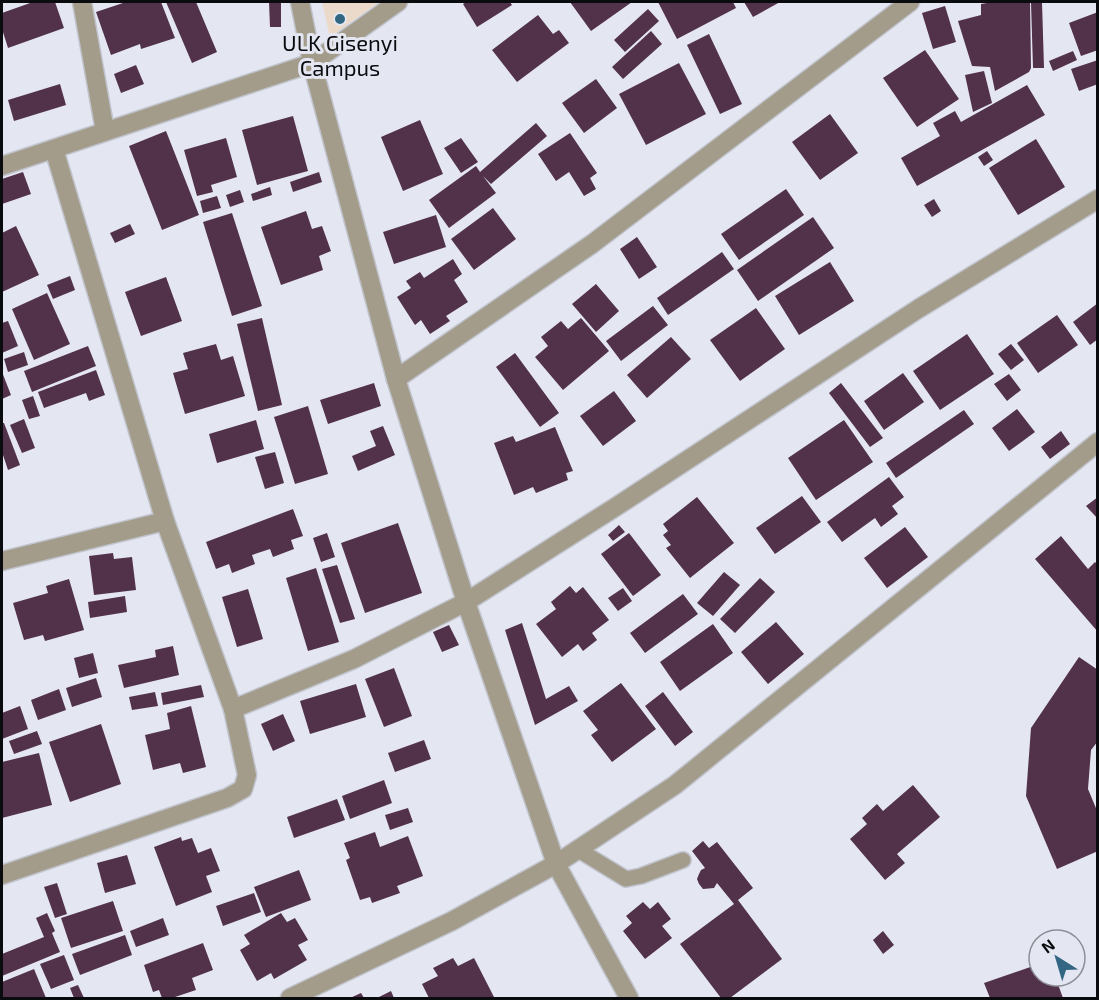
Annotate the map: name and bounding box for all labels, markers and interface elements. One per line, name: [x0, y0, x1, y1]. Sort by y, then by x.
marker: ULK Gisenyi Campus: [333, 12, 347, 26]
place label: ULK Gisenyi Campus: [282, 29, 398, 80]
north arrow: [1027, 928, 1087, 988]
text: N: [1037, 935, 1058, 957]

